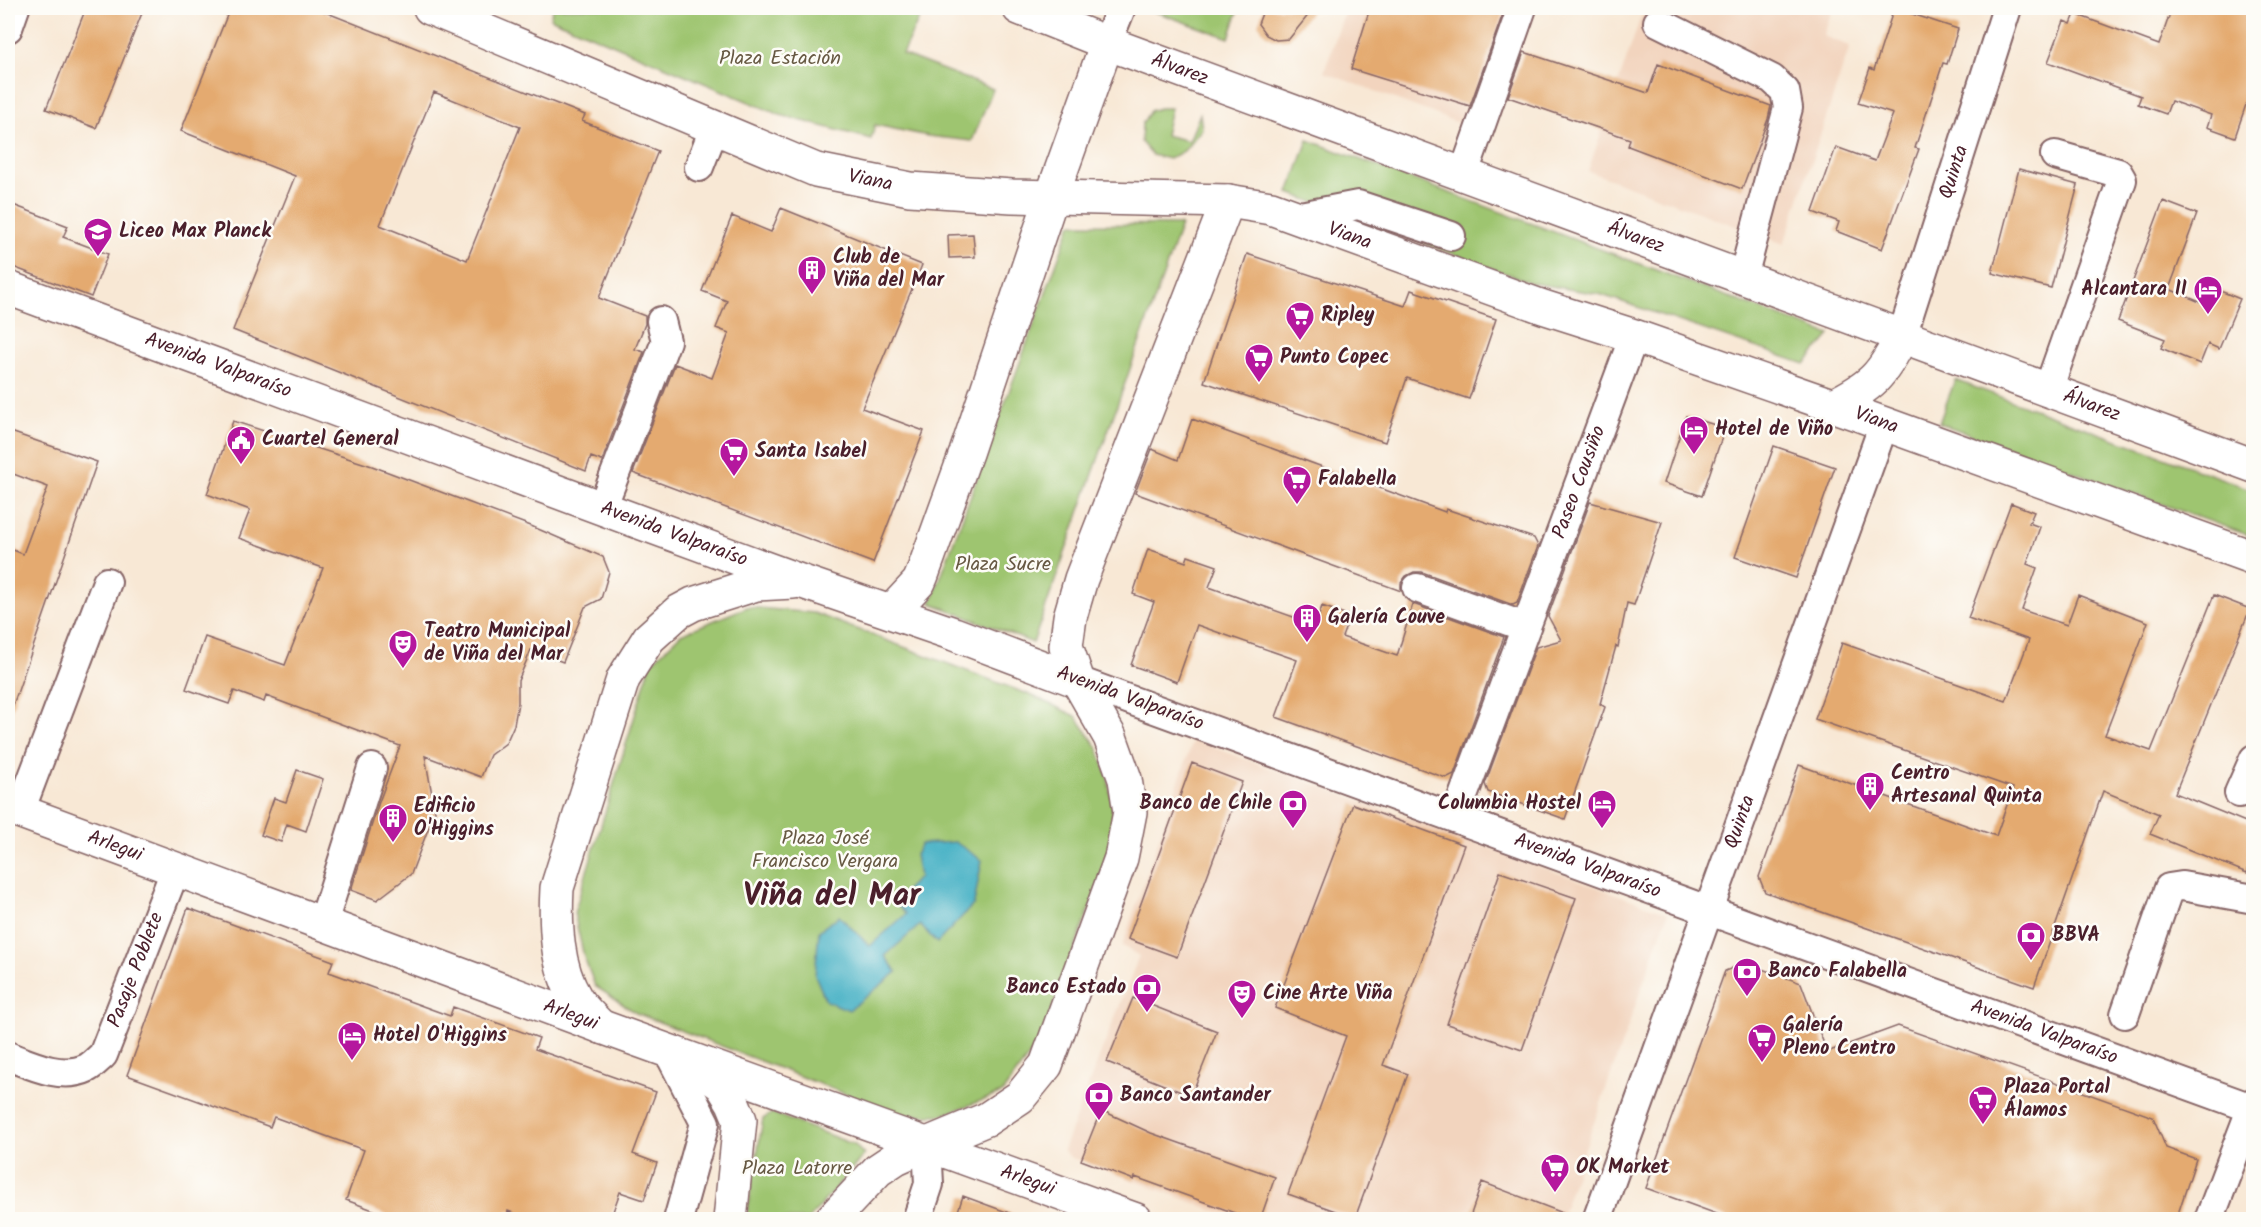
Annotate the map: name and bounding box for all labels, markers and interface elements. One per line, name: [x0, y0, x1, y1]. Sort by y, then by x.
park label: Plaza Estación: [719, 43, 841, 75]
street label: Álvarez: [1146, 44, 1213, 95]
street label: Quinta: [1931, 141, 1978, 203]
street label: Viana: [845, 161, 895, 201]
street label: Álvarez: [1602, 213, 1669, 263]
street label: Viana: [1323, 214, 1376, 259]
school or university icon: Liceo Max Planck: [82, 216, 114, 258]
place label: Liceo Max Planck: [119, 216, 272, 248]
place label: Club de Viña del Mar: [833, 242, 945, 297]
building icon: Club de Viña del Mar: [796, 254, 828, 296]
place label: Alcantara II: [2081, 274, 2187, 306]
hotel icon: Alcantara II: [2192, 274, 2224, 316]
supermarket icon: Ripley: [1284, 300, 1316, 342]
place label: Ripley: [1321, 300, 1375, 332]
street label: Avenida Valparaíso: [140, 324, 296, 408]
supermarket icon: Punto Copec: [1243, 342, 1275, 384]
place label: Punto Copec: [1280, 342, 1389, 374]
street label: Álvarez: [2058, 381, 2125, 431]
street label: Viana: [1850, 398, 1903, 444]
hotel icon: Hotel de Viño: [1678, 414, 1710, 456]
place label: Hotel de Viño: [1715, 414, 1833, 446]
street label: Paseo Cousiño: [1544, 421, 1615, 544]
public building icon: Cuartel General: [225, 424, 257, 466]
place label: Cuartel General: [262, 424, 399, 456]
supermarket icon: Santa Isabel: [718, 436, 750, 478]
place label: Santa Isabel: [755, 436, 867, 468]
supermarket icon: Falabella: [1281, 464, 1313, 506]
place label: Falabella: [1318, 464, 1397, 496]
street label: Avenida Valparaíso: [596, 493, 752, 576]
park label: Plaza Sucre: [955, 549, 1051, 581]
building icon: Galería Couve: [1291, 602, 1323, 644]
place label: Galería Couve: [1328, 602, 1445, 634]
place label: Teatro Municipal de Viña del Mar: [424, 616, 571, 671]
theatre icon: Teatro Municipal de Viña del Mar: [387, 628, 419, 670]
street label: Avenida Valparaíso: [1052, 658, 1208, 740]
place label: Centro Artesanal Quinta: [1891, 758, 2042, 813]
building icon: Centro Artesanal Quinta: [1854, 770, 1886, 812]
place label: Banco de Chile: [1140, 788, 1272, 820]
bank icon: Banco de Chile: [1277, 788, 1309, 830]
place label: Columbia Hostel: [1438, 788, 1582, 820]
hotel icon: Columbia Hostel: [1586, 788, 1618, 830]
place label: Edificio O'Higgins: [414, 791, 495, 846]
street label: Quinta: [1716, 791, 1765, 853]
building icon: Edificio O'Higgins: [377, 802, 409, 844]
street label: Arlegui: [83, 822, 148, 872]
park label: Plaza José Francisco Vergara: [752, 823, 898, 878]
street label: Avenida Valparaíso: [1509, 825, 1665, 908]
district label: Viña del Mar: [743, 871, 922, 922]
street label: Pasaje Poblete: [99, 908, 173, 1033]
bank icon: BBVA: [2015, 920, 2047, 962]
place label: BBVA: [2052, 920, 2100, 952]
bank icon: Banco Falabella: [1731, 956, 1763, 998]
place label: Banco Falabella: [1768, 956, 1907, 988]
place label: Banco Estado: [1006, 972, 1126, 1004]
bank icon: Banco Estado: [1131, 972, 1163, 1014]
theatre icon: Cine Arte Viña: [1226, 978, 1258, 1020]
place label: Cine Arte Viña: [1263, 978, 1392, 1010]
street label: Arlegui: [539, 991, 604, 1041]
street label: Avenida Valparaíso: [1966, 991, 2122, 1074]
place label: Galería Pleno Centro: [1783, 1010, 1896, 1065]
hotel icon: Hotel O'Higgins: [336, 1020, 368, 1062]
place label: Hotel O'Higgins: [373, 1020, 507, 1052]
supermarket icon: Galería Pleno Centro: [1746, 1022, 1778, 1064]
place label: Plaza Portal Álamos: [2004, 1072, 2111, 1127]
bank icon: Banco Santander: [1083, 1080, 1115, 1122]
place label: Banco Santander: [1120, 1080, 1272, 1112]
supermarket icon: Plaza Portal Álamos: [1967, 1084, 1999, 1126]
supermarket icon: OK Market: [1539, 1152, 1571, 1194]
place label: OK Market: [1576, 1152, 1670, 1184]
park label: Plaza Latorre: [742, 1153, 852, 1185]
street label: Arlegui: [996, 1156, 1061, 1206]

